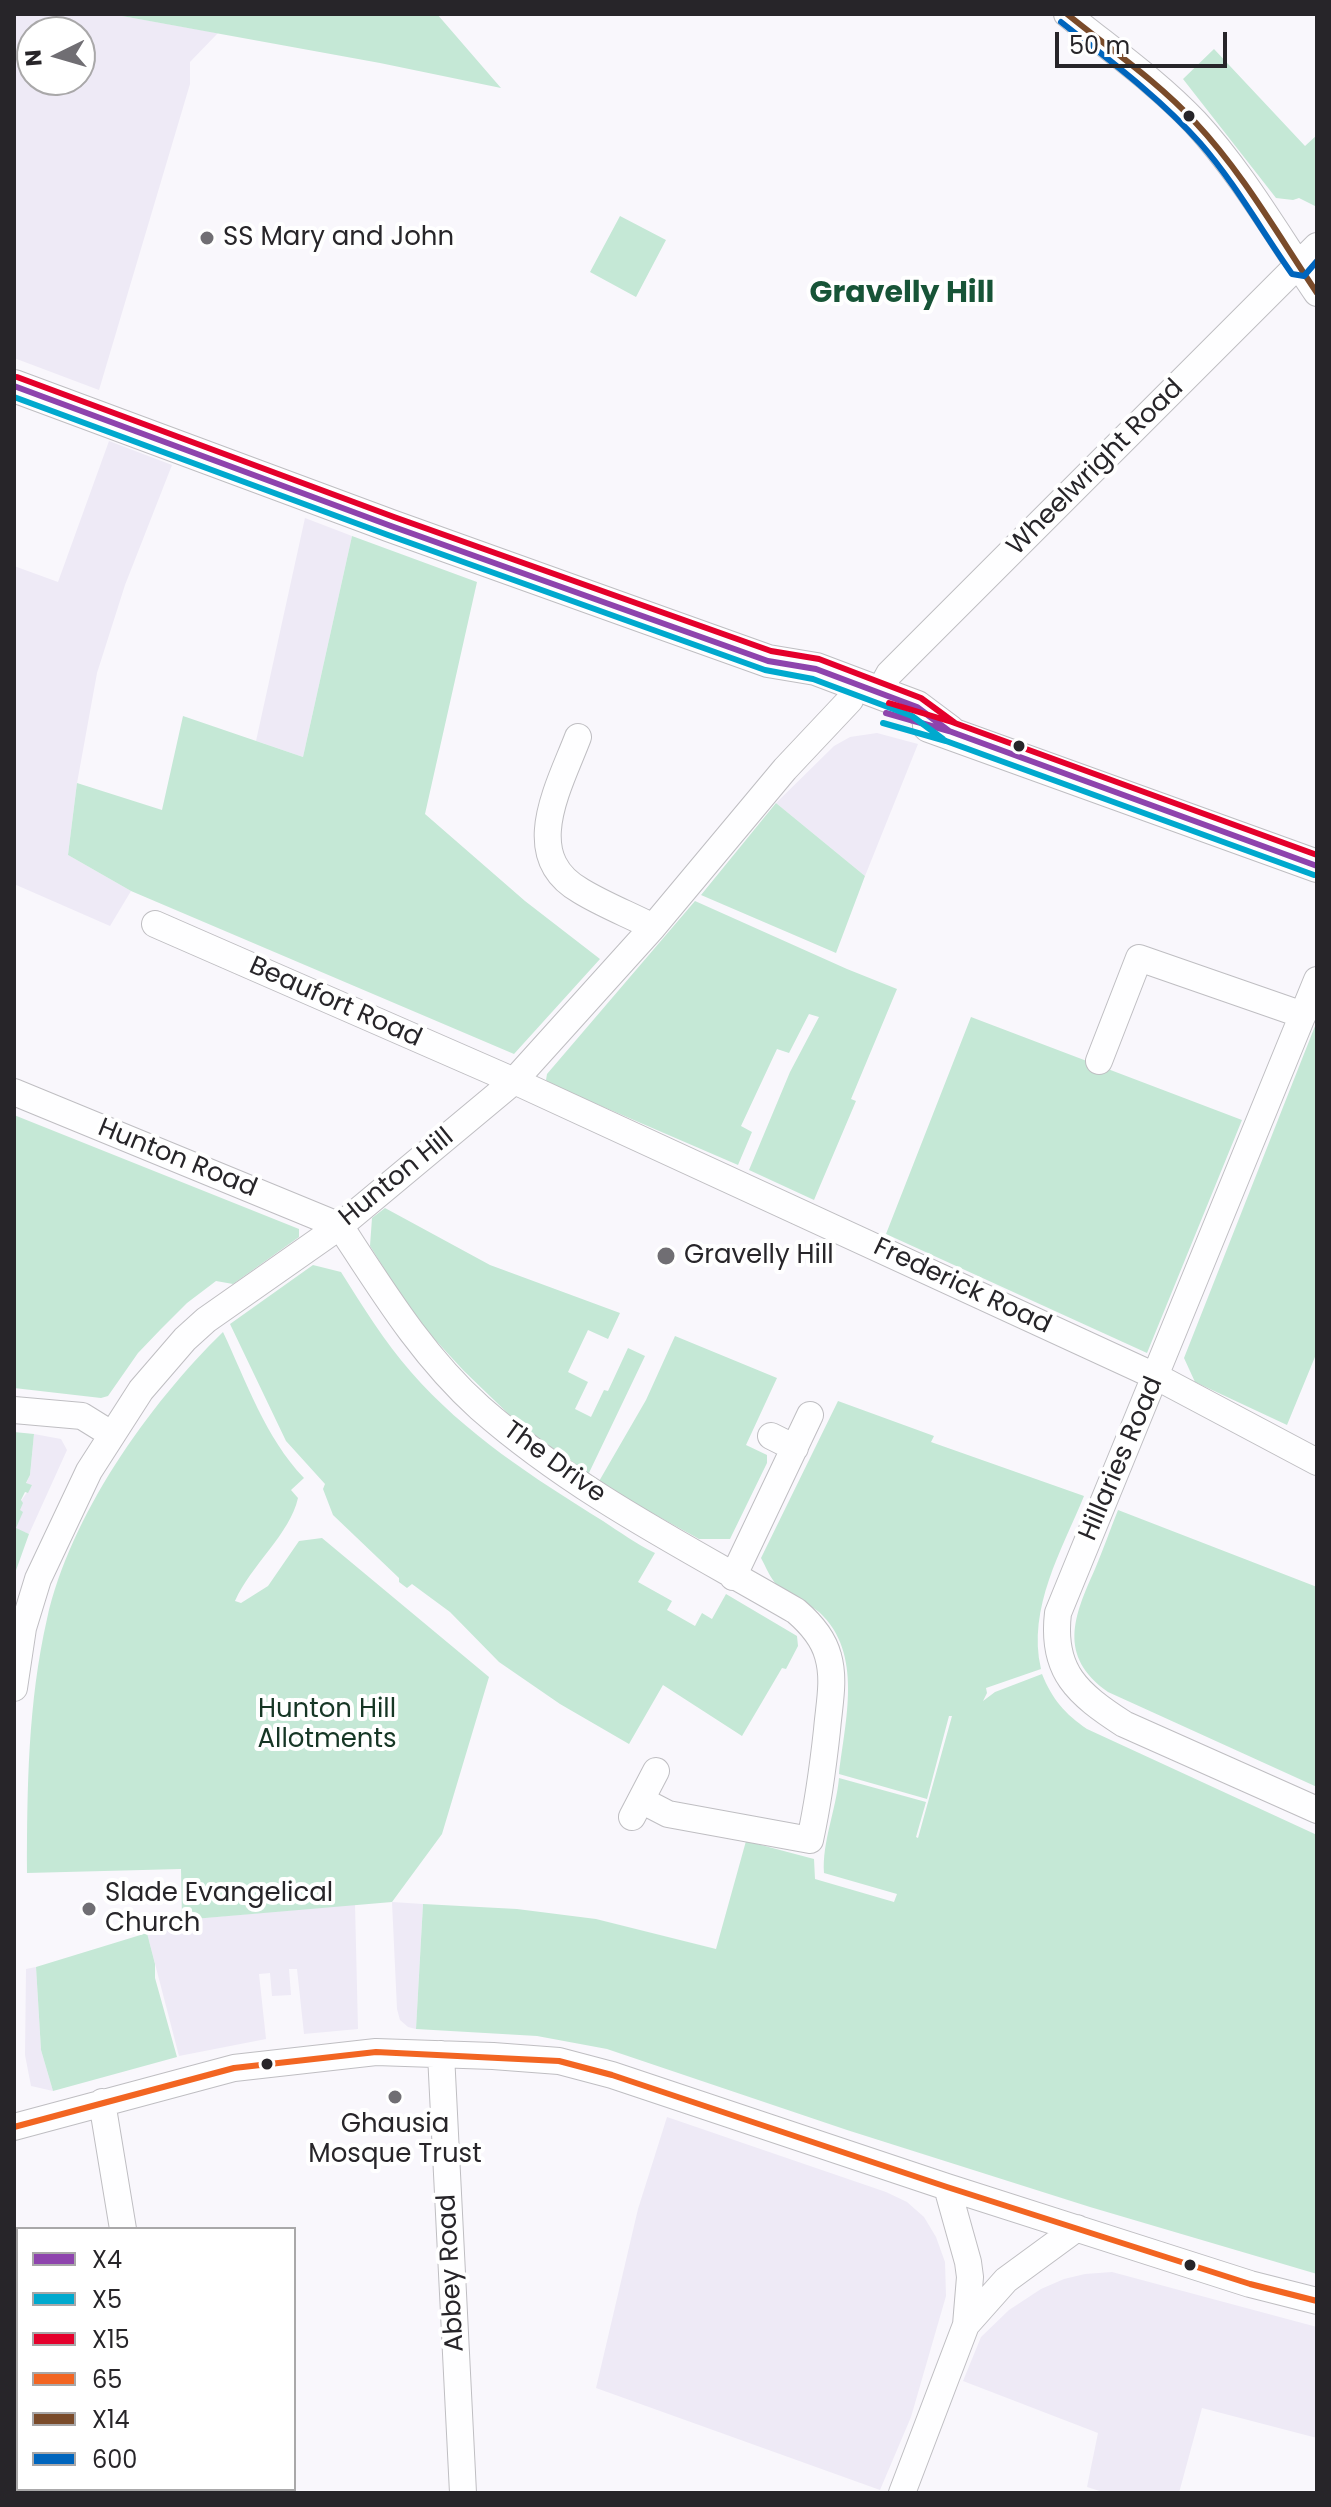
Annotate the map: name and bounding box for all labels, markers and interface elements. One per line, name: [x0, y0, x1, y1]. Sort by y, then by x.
north arrow: [16, 16, 96, 96]
scale bar: [1059, 16, 1231, 66]
text: 50 m: [1069, 29, 1130, 62]
text: N: [17, 48, 50, 68]
unlabelled marker: [1181, 108, 1197, 124]
place label: SS Mary and John: [223, 222, 454, 254]
marker: SS Mary and John: [198, 229, 216, 247]
district label: Gravelly Hill: [810, 276, 994, 312]
street label: Wheelwright Road: [1001, 373, 1191, 563]
unlabelled marker: [1011, 738, 1027, 754]
street label: Beaufort Road: [244, 951, 426, 1055]
street label: Hunton Road: [93, 1113, 261, 1205]
street label: Hunton Hill: [334, 1122, 460, 1234]
street label: Frederick Road: [868, 1232, 1056, 1342]
place label: Gravelly Hill: [684, 1240, 834, 1272]
marker: Gravelly Hill: [655, 1245, 677, 1267]
street label: Hillaries Road: [1073, 1372, 1171, 1546]
street label: The Drive: [497, 1415, 611, 1511]
park label: Hunton Hill Allotments: [258, 1694, 396, 1756]
place label: Slade Evangelical Church: [105, 1878, 333, 1940]
marker: Slade Evangelical Church: [80, 1900, 98, 1918]
unlabelled marker: [259, 2056, 275, 2072]
marker: Ghausia Mosque Trust: [386, 2088, 404, 2106]
place label: Ghausia Mosque Trust: [308, 2109, 482, 2170]
street label: Abbey Road: [432, 2193, 472, 2353]
legend: [16, 2227, 296, 2491]
text: X4: [92, 2243, 122, 2276]
unlabelled marker: [1182, 2257, 1198, 2273]
text: X5: [92, 2283, 122, 2316]
text: X15: [92, 2323, 130, 2356]
text: 65: [92, 2363, 122, 2396]
text: X14: [92, 2403, 130, 2436]
text: 600: [92, 2443, 137, 2476]

